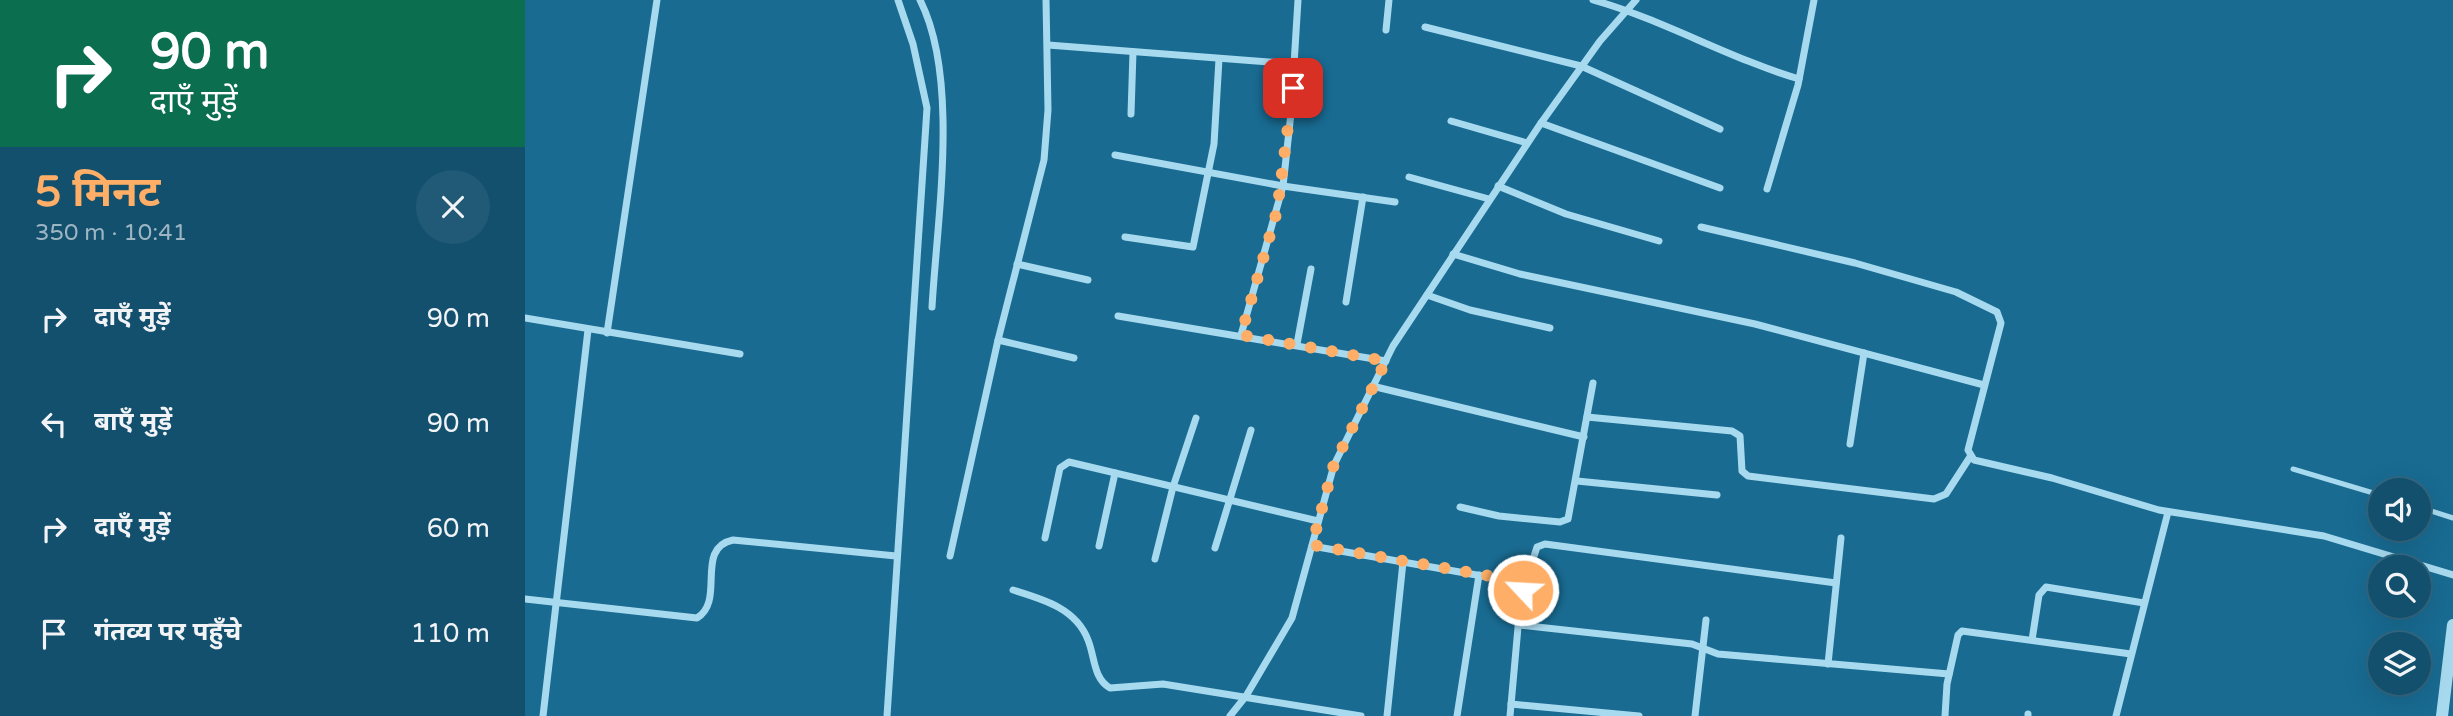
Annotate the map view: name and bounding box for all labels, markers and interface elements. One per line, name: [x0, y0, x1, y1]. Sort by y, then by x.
text: 90 m: [150, 23, 269, 82]
icon: right: [35, 28, 126, 119]
pin: [1263, 58, 1323, 118]
icon: arrive: [1274, 69, 1312, 107]
text: दाएँ मुड़ें: [150, 83, 238, 121]
text: 5 मिनट: [35, 167, 160, 218]
button: close: [416, 170, 490, 244]
text: 350 m · 10:41: [35, 219, 187, 247]
icon: right: [35, 300, 73, 338]
text: दाएँ मुड़ें: [94, 301, 171, 332]
text: 90 m: [427, 303, 490, 334]
icon: left: [35, 405, 73, 443]
text: बाएँ मुड़ें: [94, 406, 172, 437]
text: 90 m: [427, 408, 490, 439]
map controls: [2368, 478, 2431, 695]
button: sound: [2368, 478, 2431, 541]
icon: right: [35, 510, 73, 548]
text: दाएँ मुड़ें: [94, 511, 171, 542]
text: 60 m: [427, 513, 490, 544]
position arrow: [1486, 553, 1560, 627]
button: search: [2368, 555, 2431, 618]
icon: arrive: [35, 615, 73, 653]
text: गंतव्य पर पहुँचे: [94, 616, 241, 647]
text: 110 m: [410, 618, 490, 649]
button: layers: [2368, 632, 2431, 695]

